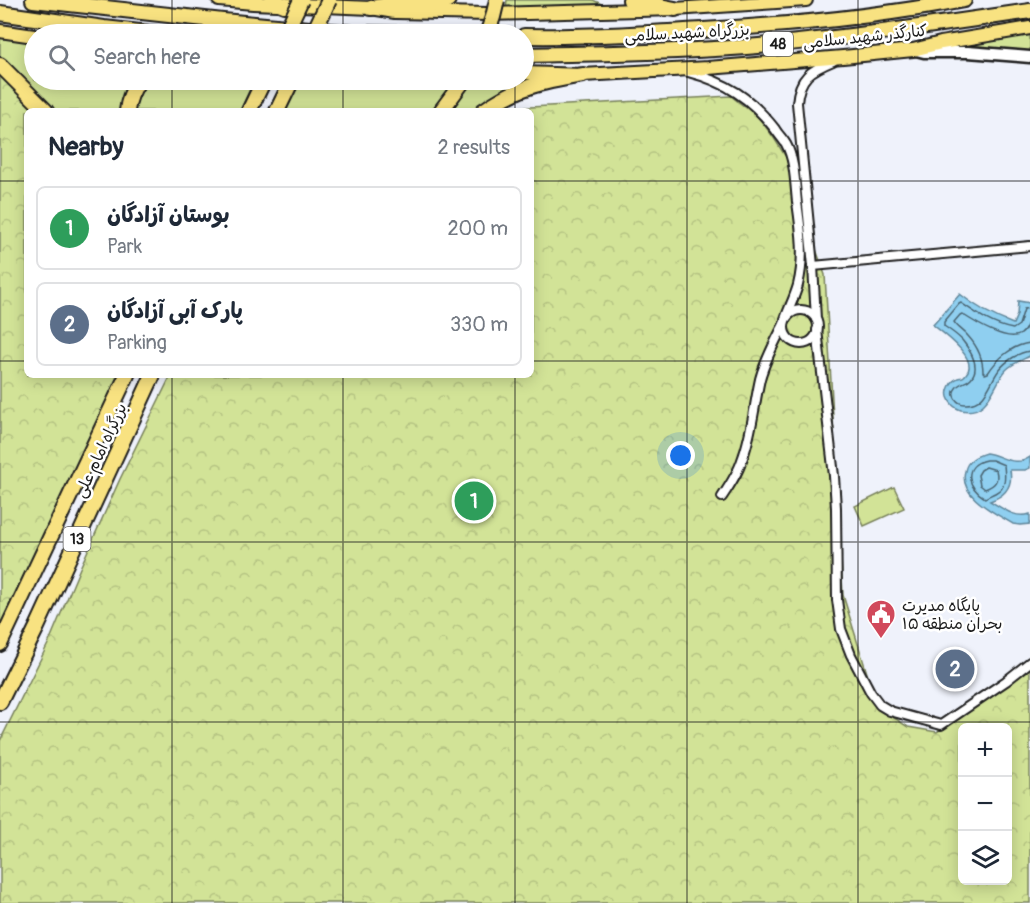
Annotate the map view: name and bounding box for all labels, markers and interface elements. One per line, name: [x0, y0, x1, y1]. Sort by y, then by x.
street label: بزرگراه شهید سلامی: [624, 20, 750, 46]
street label: کنارگذر شهید سلامی: [802, 21, 928, 53]
search box: [24, 24, 534, 90]
road number: 48: [763, 32, 793, 56]
icon: search: [45, 41, 78, 74]
text: Search here: [93, 43, 200, 71]
text: Nearby: [48, 131, 124, 163]
text: 2 results: [438, 135, 510, 160]
text: بوستان آزادگان: [107, 201, 230, 229]
text: 1: [66, 216, 73, 241]
text: 200 m: [447, 216, 508, 241]
text: Park: [107, 234, 142, 259]
text: پارک آبی آزادگان: [107, 297, 243, 325]
text: 2: [64, 312, 75, 337]
text: 330 m: [450, 312, 508, 337]
text: Parking: [107, 330, 167, 355]
street label: بزرگراه امام علی: [70, 400, 133, 502]
your location: [666, 441, 695, 470]
pin: 1: [454, 478, 494, 524]
road number: 13: [64, 527, 90, 551]
place label: پایگاه مدیرت بحران منطقه ۱۵: [902, 596, 1002, 634]
public building icon: پایگاه مدیرت بحران منطقه ۱۵: [865, 598, 897, 640]
pin: 2: [936, 646, 974, 692]
map controls: [958, 723, 1012, 885]
button: +: [958, 723, 1012, 777]
button: −: [958, 777, 1012, 831]
button: layers: [958, 831, 1012, 885]

